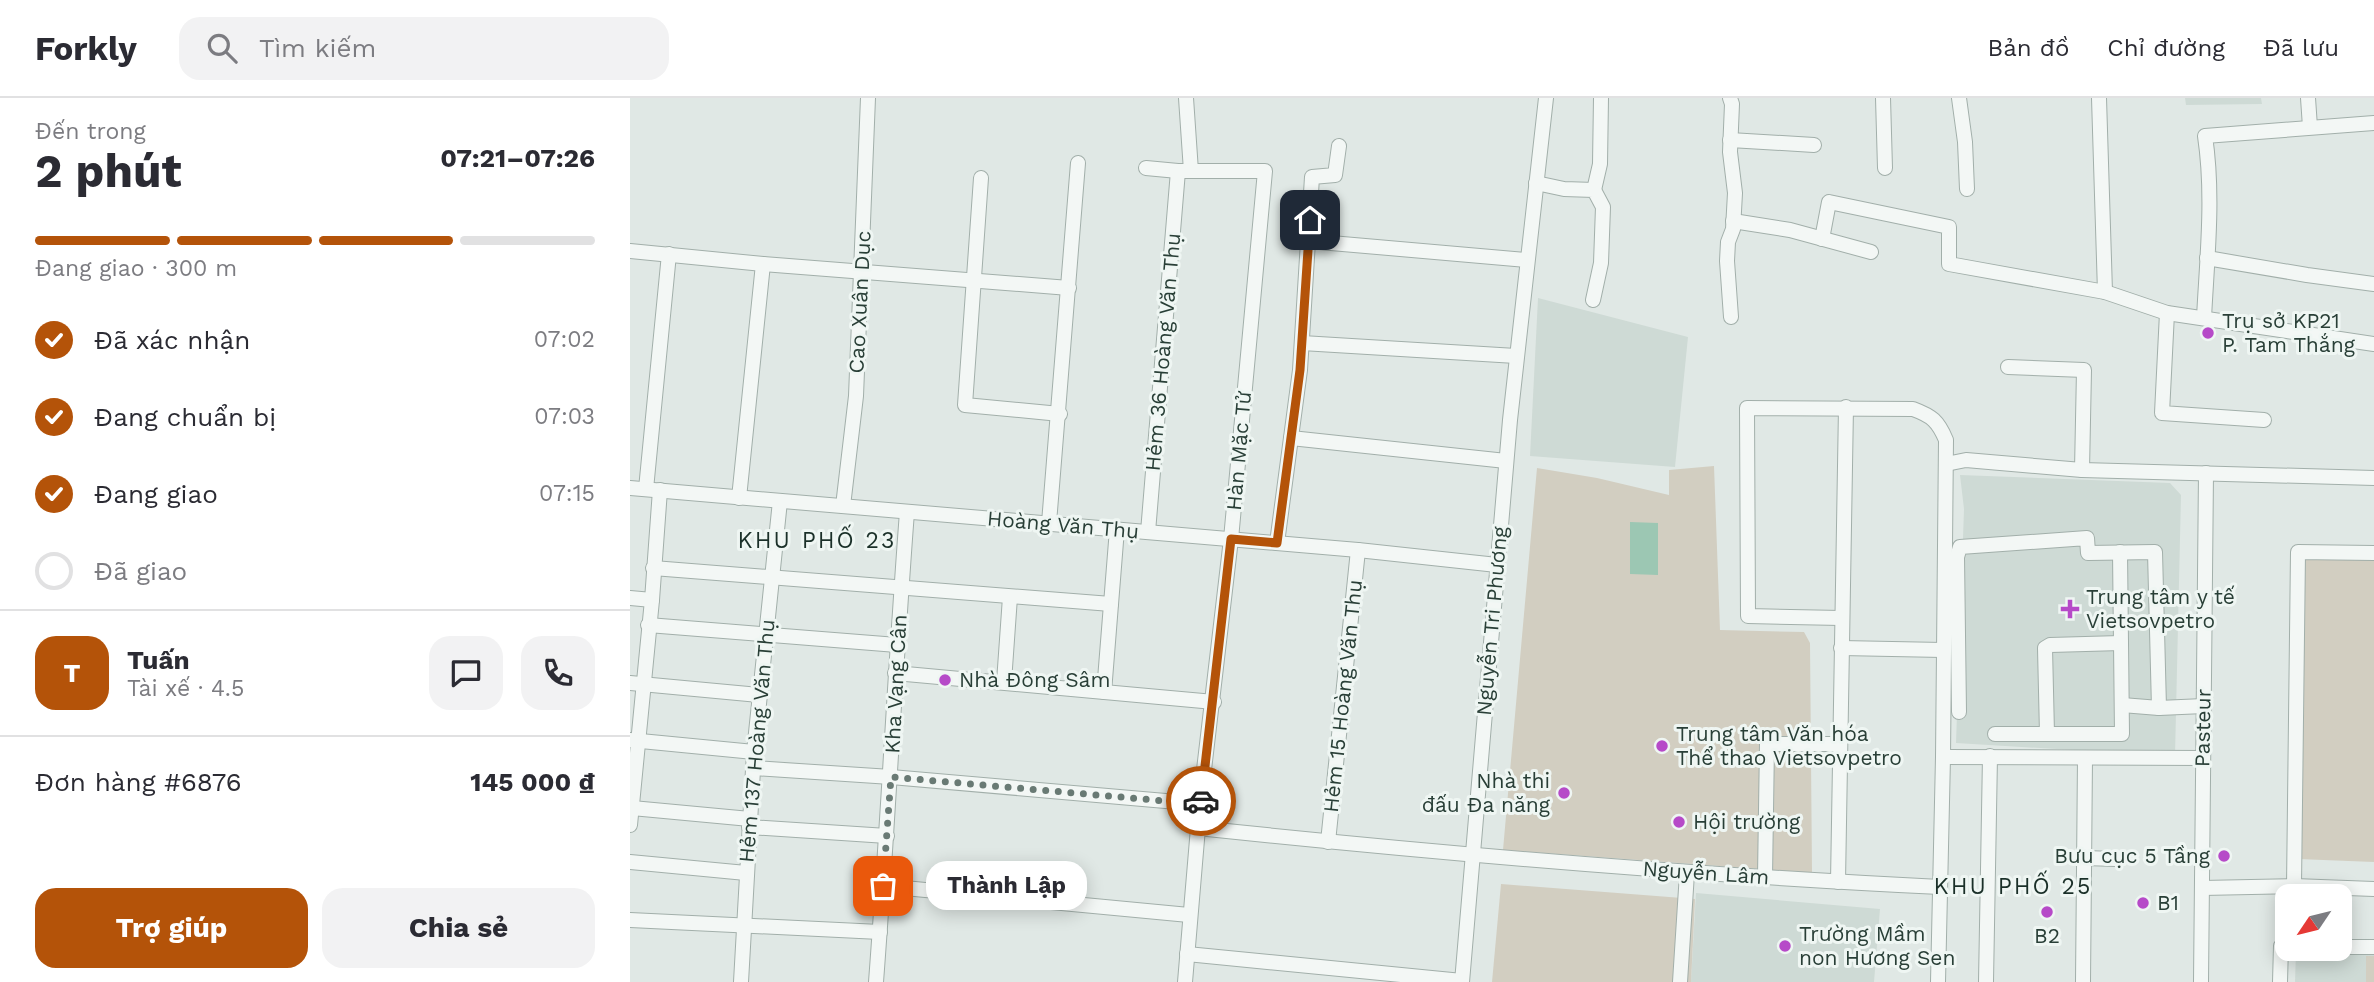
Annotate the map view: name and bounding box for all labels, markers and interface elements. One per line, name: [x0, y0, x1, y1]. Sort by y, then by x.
search box: [179, 17, 669, 80]
text: Forkly: [35, 29, 137, 68]
icon: search: [203, 29, 241, 67]
text: Tìm kiếm: [259, 33, 376, 63]
text: Bản đồ: [1988, 34, 2069, 62]
text: Chỉ đường: [2107, 34, 2225, 62]
text: Đã lưu: [2263, 34, 2339, 62]
text: Đến trong: [35, 118, 146, 145]
text: 07:21–07:26: [440, 143, 595, 173]
text: 2 phút: [35, 144, 182, 198]
pin: [1280, 190, 1340, 250]
icon: home: [1291, 201, 1329, 239]
street label: Cao Xuân Dục: [843, 230, 876, 374]
street label: Hẻm 36 Hoàng Văn Thụ: [1140, 232, 1185, 472]
text: Đang giao · 300 m: [35, 255, 237, 282]
place label: Trụ sở KP21 P. Tam Thắng: [2222, 308, 2356, 357]
icon: check: [35, 321, 73, 359]
text: Đã xác nhận: [94, 325, 250, 355]
marker: Trụ sở KP21 P. Tam Thắng: [2200, 325, 2216, 341]
text: 07:02: [534, 326, 595, 353]
street label: Hàn Mặc Tử: [1221, 389, 1256, 512]
icon: check: [35, 398, 73, 436]
text: Đang chuẩn bị: [94, 402, 276, 432]
text: 07:03: [534, 403, 595, 430]
icon: check: [35, 475, 73, 513]
text: Đang giao: [94, 479, 218, 509]
text: 07:15: [539, 480, 595, 507]
street label: Hoàng Văn Thụ: [986, 505, 1140, 544]
district label: KHU PHỐ 23: [738, 524, 896, 554]
street label: Nguyễn Tri Phương: [1471, 524, 1512, 717]
text: Đã giao: [94, 556, 187, 586]
street label: Hẻm 15 Hoàng Văn Thụ: [1318, 578, 1367, 814]
place label: Trung tâm y tế Vietsovpetro: [2086, 584, 2235, 633]
marker: Trung tâm y tế Vietsovpetro: [2060, 599, 2080, 619]
street label: Kha Vạng Cân: [879, 614, 912, 754]
street label: Hẻm 137 Hoàng Văn Thụ: [733, 618, 780, 864]
button: chat: [429, 636, 503, 710]
button: phone: [521, 636, 595, 710]
text: Tuấn: [127, 645, 190, 675]
text: T: [64, 658, 80, 688]
place label: Nhà Đông Sâm: [959, 667, 1110, 692]
marker: Nhà Đông Sâm: [937, 672, 953, 688]
text: Tài xế · 4.5: [127, 675, 244, 702]
street label: Pasteur: [2189, 688, 2216, 767]
place label: Trung tâm Văn hóa Thể thao Vietsovpetro: [1676, 721, 1902, 770]
marker: Trung tâm Văn hóa Thể thao Vietsovpetro: [1654, 738, 1670, 754]
courier: [1166, 766, 1236, 836]
text: Đơn hàng #6876: [35, 767, 242, 797]
text: 145 000 ₫: [470, 767, 595, 797]
place label: Nhà thi đấu Đa năng: [1422, 768, 1551, 817]
icon: car: [1182, 782, 1220, 820]
marker: Nhà thi đấu Đa năng: [1556, 785, 1572, 801]
place label: Hội trường: [1693, 809, 1801, 834]
marker: Hội trường: [1671, 814, 1687, 830]
place label: Bưu cục 5 Tầng: [2054, 843, 2211, 868]
marker: Bưu cục 5 Tầng: [2216, 848, 2232, 864]
pin: [853, 856, 913, 916]
street label: Nguyễn Lâm: [1642, 856, 1770, 889]
callout: Thành Lập: [925, 862, 1086, 910]
icon: bag: [864, 867, 902, 905]
district label: KHU PHỐ 25: [1934, 870, 2092, 900]
text: Thành Lập: [947, 872, 1066, 899]
north arrow: [2275, 884, 2352, 961]
map controls: [2275, 884, 2352, 961]
button: Trợ giúp: [35, 888, 308, 968]
button: Chia sẻ: [322, 888, 595, 968]
place label: B1: [2157, 890, 2179, 915]
marker: B1: [2135, 895, 2151, 911]
marker: B2: [2039, 904, 2055, 920]
place label: Trường Mầm non Hương Sen: [1799, 921, 1955, 970]
place label: B2: [2034, 923, 2060, 948]
marker: Trường Mầm non Hương Sen: [1777, 938, 1793, 954]

